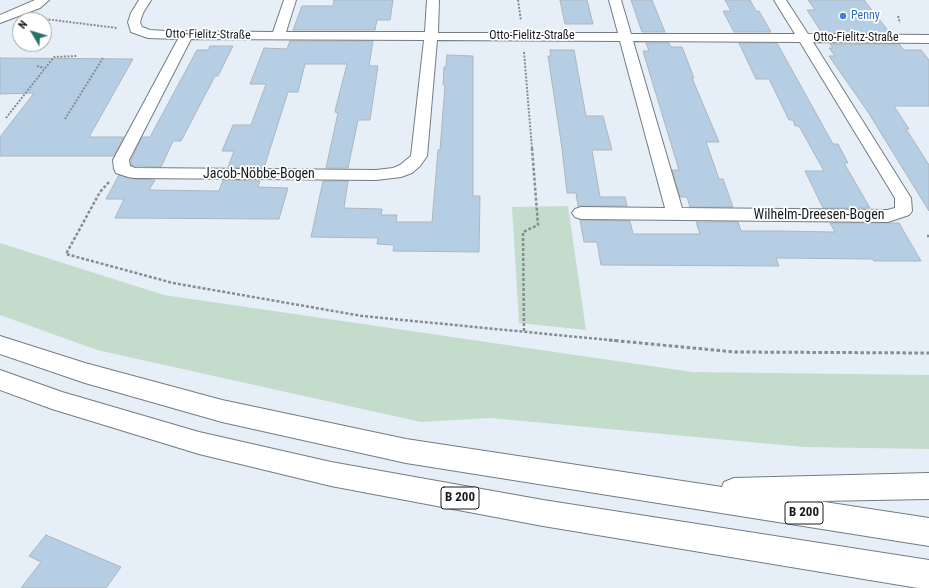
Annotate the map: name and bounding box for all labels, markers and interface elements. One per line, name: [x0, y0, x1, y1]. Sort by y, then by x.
place label: Penny: [851, 9, 880, 23]
marker: Penny: [838, 11, 848, 21]
north arrow: [12, 12, 52, 52]
text: N: [16, 18, 30, 32]
street label: Otto-Fielitz-Straße: [165, 27, 251, 43]
street label: Otto-Fielitz-Straße: [489, 29, 575, 43]
street label: Otto-Fielitz-Straße: [813, 31, 899, 45]
street label: Jacob-Nöbbe-Bogen: [203, 166, 315, 182]
street label: Wilhelm-Dreesen-Bogen: [753, 207, 885, 223]
road number: B 200: [441, 487, 479, 509]
road number: B 200: [785, 502, 823, 524]

